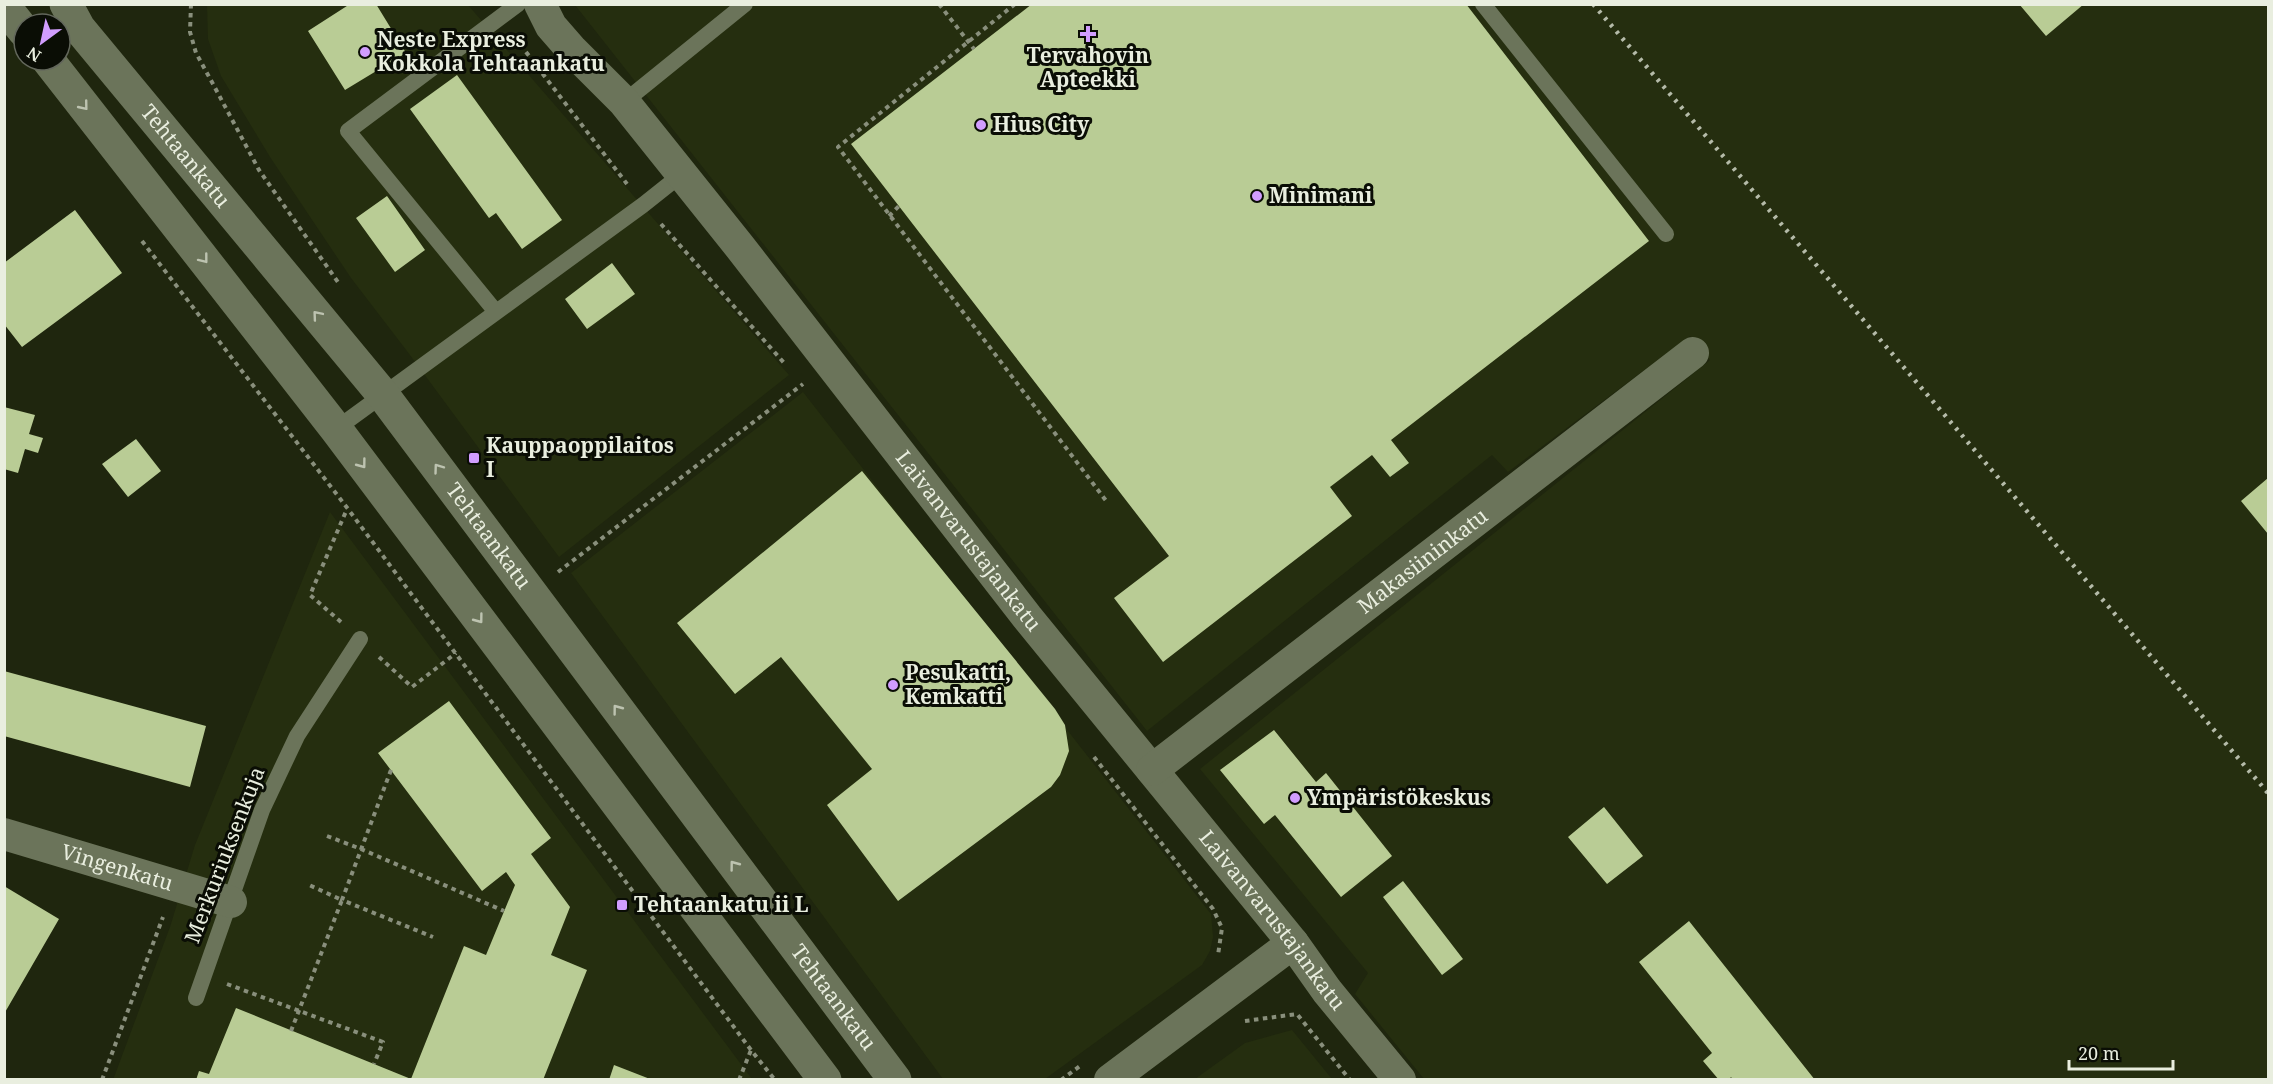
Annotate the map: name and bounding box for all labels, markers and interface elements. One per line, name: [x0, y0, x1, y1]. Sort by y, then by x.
north arrow: [12, 12, 72, 72]
place label: Neste Express Kokkola Tehtaankatu: [377, 25, 605, 77]
marker: Tervahovin Apteekki: [1081, 27, 1095, 41]
place label: Tervahovin Apteekki: [1027, 41, 1149, 93]
text: N: [22, 42, 45, 67]
marker: Neste Express Kokkola Tehtaankatu: [358, 45, 372, 59]
street label: Tehtaankatu: [135, 98, 237, 213]
one-way arrow: [77, 99, 88, 110]
place label: Hius City: [993, 110, 1090, 138]
marker: Hius City: [974, 118, 988, 132]
place label: Minimani: [1269, 181, 1373, 209]
marker: Minimani: [1250, 189, 1264, 203]
one-way arrow: [197, 253, 208, 264]
one-way arrow: [313, 311, 324, 322]
place label: Kauppaoppilaitos I: [486, 431, 674, 483]
street label: Laivanvarustajankatu: [890, 444, 1048, 637]
marker: Kauppaoppilaitos I: [467, 451, 481, 465]
one-way arrow: [354, 457, 365, 468]
one-way arrow: [434, 464, 445, 475]
street label: Tehtaankatu: [440, 477, 538, 594]
street label: Makasiininkatu: [1351, 501, 1493, 620]
one-way arrow: [472, 613, 483, 624]
place label: Pesukatti, Kemkatti: [905, 658, 1011, 710]
marker: Pesukatti, Kemkatti: [886, 678, 900, 692]
one-way arrow: [613, 704, 624, 715]
street label: Merkuriuksenkuja: [178, 762, 271, 947]
place label: Ympäristökeskus: [1307, 783, 1491, 811]
marker: Ympäristökeskus: [1288, 791, 1302, 805]
street label: Laivanvarustajankatu: [1193, 824, 1352, 1016]
street label: Vingenkatu: [58, 837, 177, 897]
one-way arrow: [730, 860, 741, 871]
place label: Tehtaankatu ii L: [634, 890, 809, 918]
marker: Tehtaankatu ii L: [615, 898, 629, 912]
street label: Tehtaankatu: [785, 938, 883, 1056]
scale bar: [2069, 1033, 2172, 1071]
text: 20 m: [2078, 1041, 2120, 1065]

